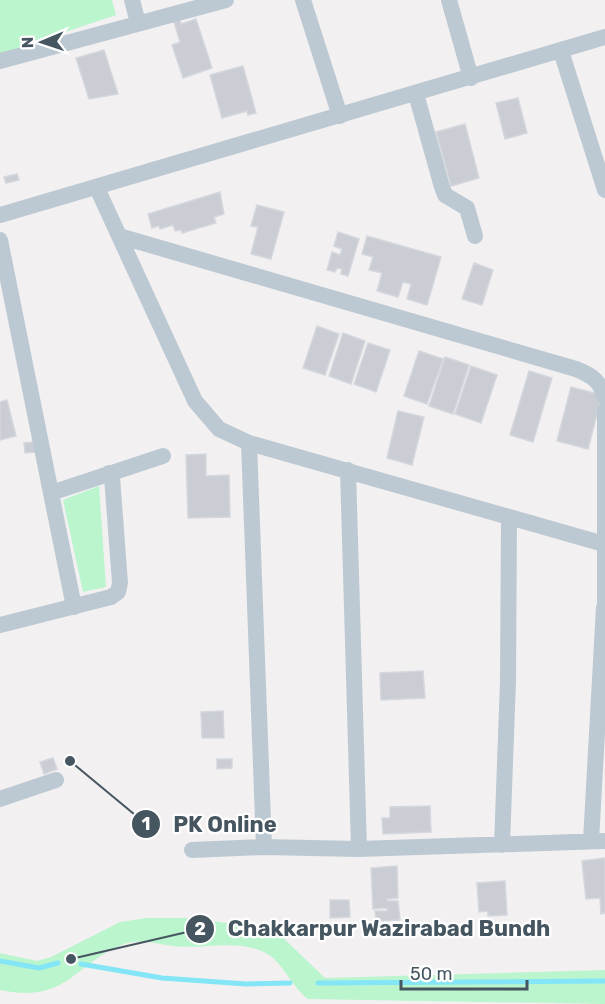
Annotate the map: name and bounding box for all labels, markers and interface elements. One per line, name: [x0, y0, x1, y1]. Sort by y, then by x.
north arrow: [12, 12, 72, 72]
text: N: [18, 36, 37, 49]
callout: PK Online: [131, 804, 289, 844]
text: PK Online: [173, 811, 277, 838]
text: 1: [142, 813, 150, 835]
callout: Chakkarpur Wazirabad Bundh: [185, 909, 562, 949]
text: Chakkarpur Wazirabad Bundh: [228, 915, 550, 942]
text: 2: [194, 918, 206, 940]
scale bar: [401, 953, 527, 991]
text: 50 m: [410, 963, 453, 985]

